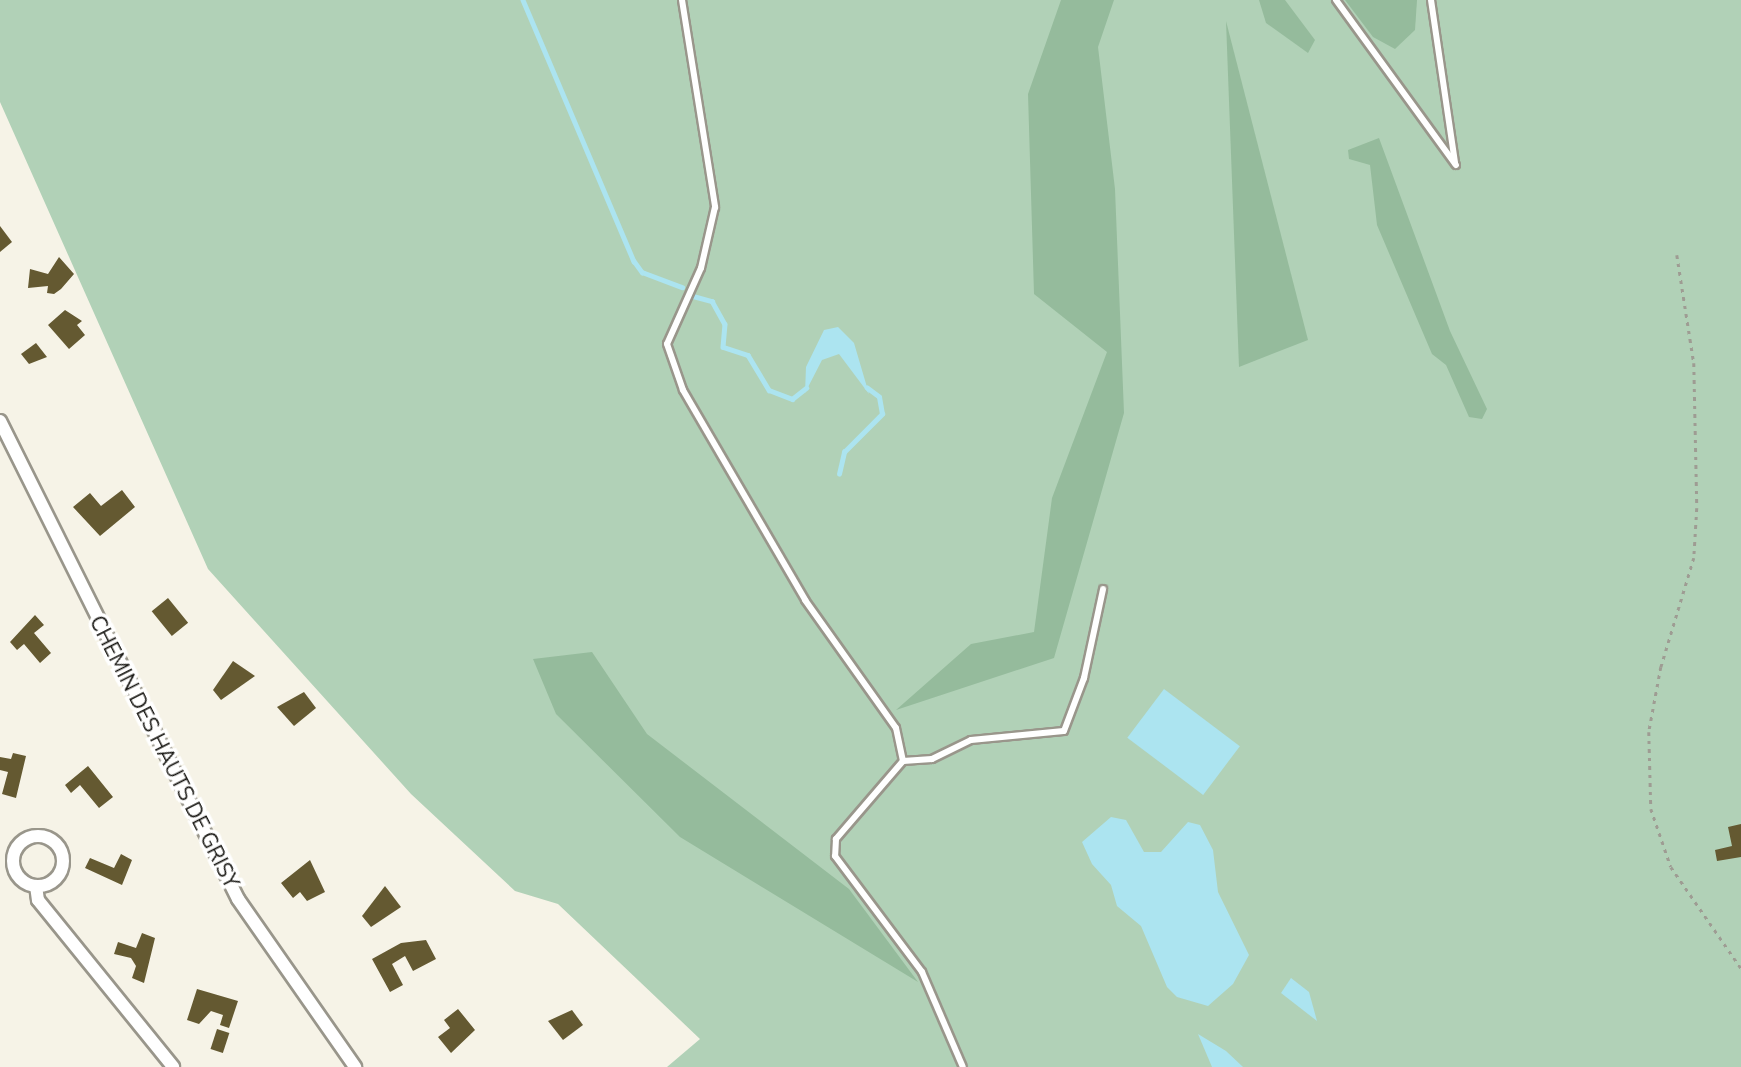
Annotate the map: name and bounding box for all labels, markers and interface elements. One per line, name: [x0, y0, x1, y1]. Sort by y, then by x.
street label: CHEMIN DES HAUTS DE GRISY: [84, 612, 244, 892]

